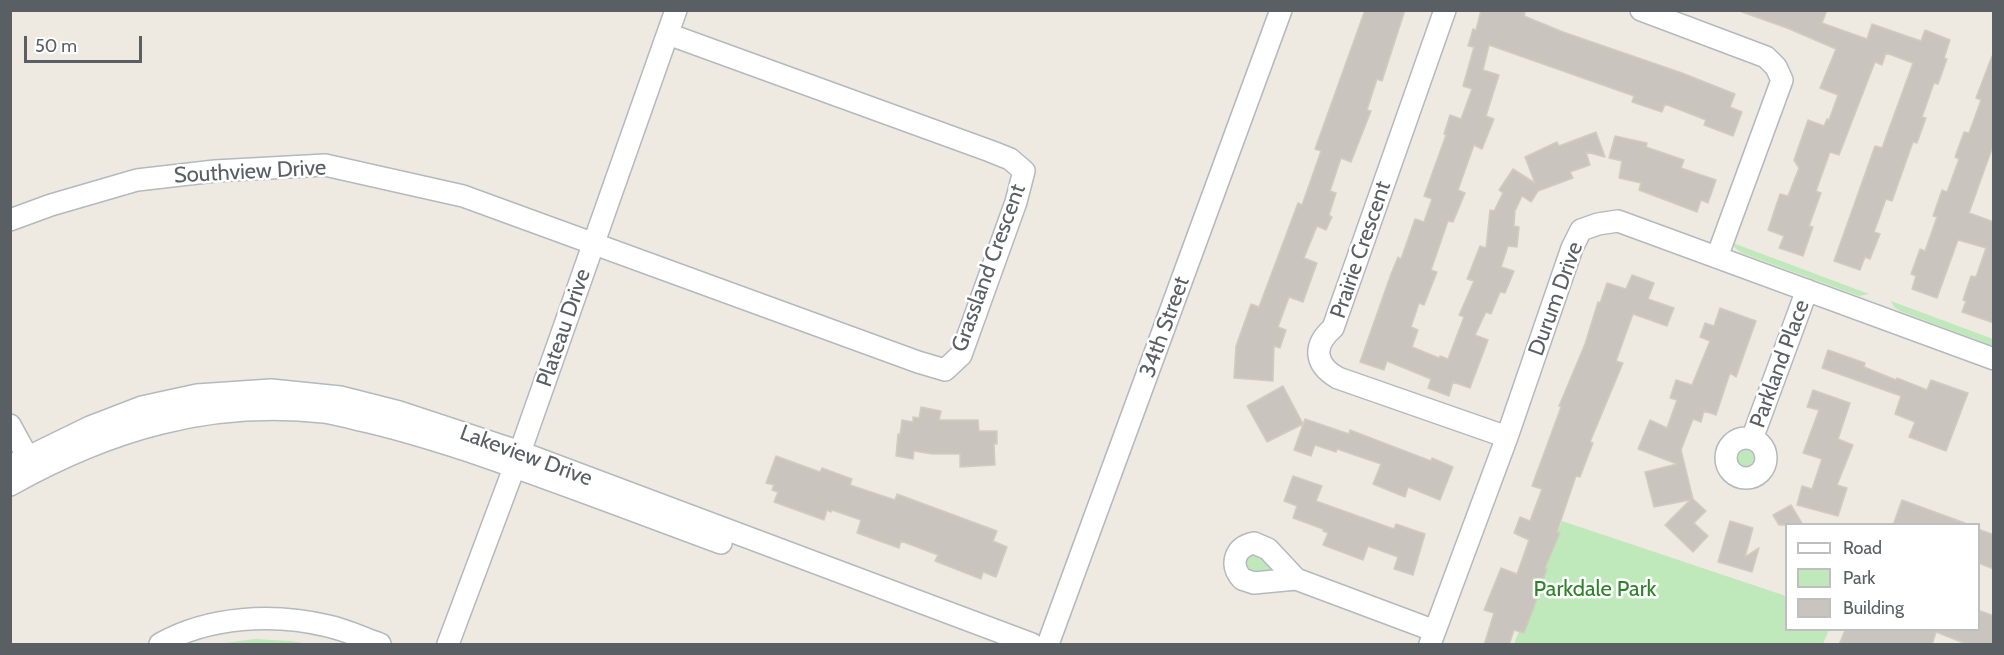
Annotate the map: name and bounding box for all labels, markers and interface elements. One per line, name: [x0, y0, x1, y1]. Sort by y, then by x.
scale bar: [27, 24, 146, 62]
text: 50 m: [35, 35, 77, 57]
street label: Southview Drive: [173, 155, 327, 189]
street label: Prairie Crescent: [1325, 178, 1397, 322]
street label: Grassland Crescent: [946, 181, 1032, 355]
street label: Durum Drive: [1523, 238, 1589, 360]
street label: Plateau Drive: [531, 266, 597, 390]
street label: 34th Street: [1135, 273, 1195, 381]
street label: Parkland Place: [1745, 296, 1815, 432]
street label: Lakeview Drive: [456, 420, 596, 492]
legend: [1785, 523, 1980, 631]
text: Road: [1843, 537, 1882, 559]
text: Park: [1843, 567, 1875, 589]
park label: Parkdale Park: [1534, 577, 1656, 603]
text: Building: [1843, 597, 1904, 619]

